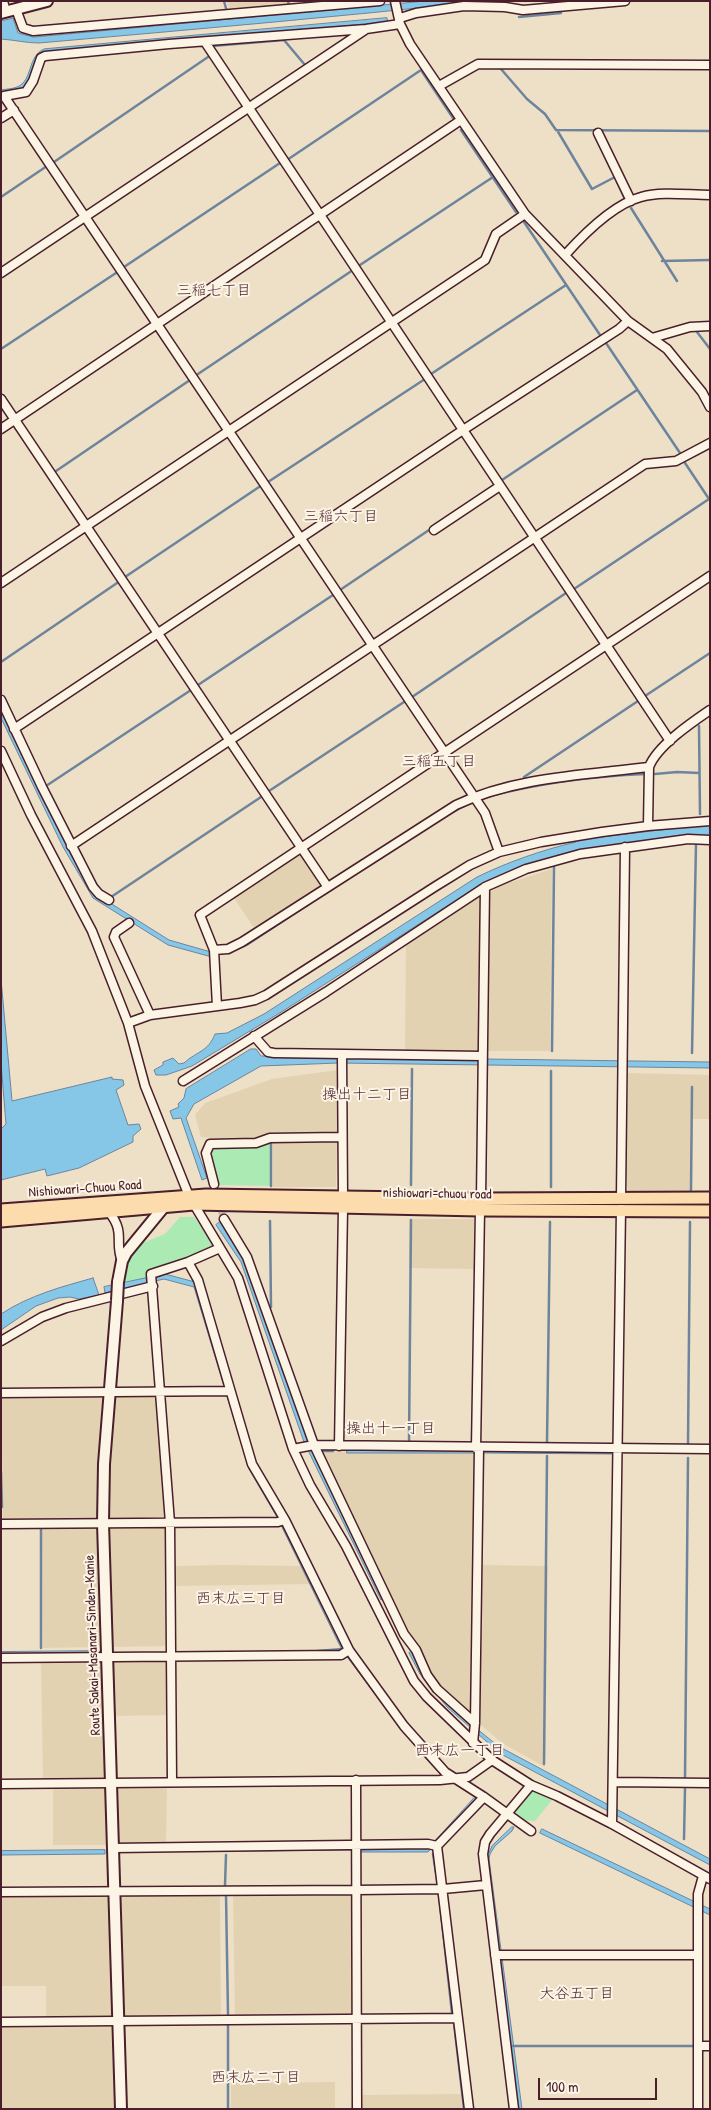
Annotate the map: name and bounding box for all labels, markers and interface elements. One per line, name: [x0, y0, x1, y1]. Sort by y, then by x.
district label: 三稲七丁目: [177, 282, 251, 300]
district label: 三稲六丁目: [304, 508, 378, 526]
district label: 三稲五丁目: [402, 753, 476, 771]
district label: 操出十二丁目: [322, 1086, 412, 1104]
street label: Nishiowari-Chuou Road: [28, 1177, 142, 1201]
street label: nishiowari-chuou road: [382, 1185, 492, 1203]
district label: 操出十一丁目: [346, 1420, 436, 1438]
street label: Route Sakai-Masanari-Sinden-Kanie: [81, 1554, 105, 1736]
district label: 西末広三丁目: [196, 1590, 286, 1608]
district label: 西末広一丁目: [415, 1742, 505, 1760]
district label: 大谷五丁目: [540, 1985, 614, 2003]
scale bar: [541, 2068, 660, 2100]
district label: 西末広二丁目: [211, 2069, 301, 2087]
text: 100 m: [546, 2076, 579, 2097]

